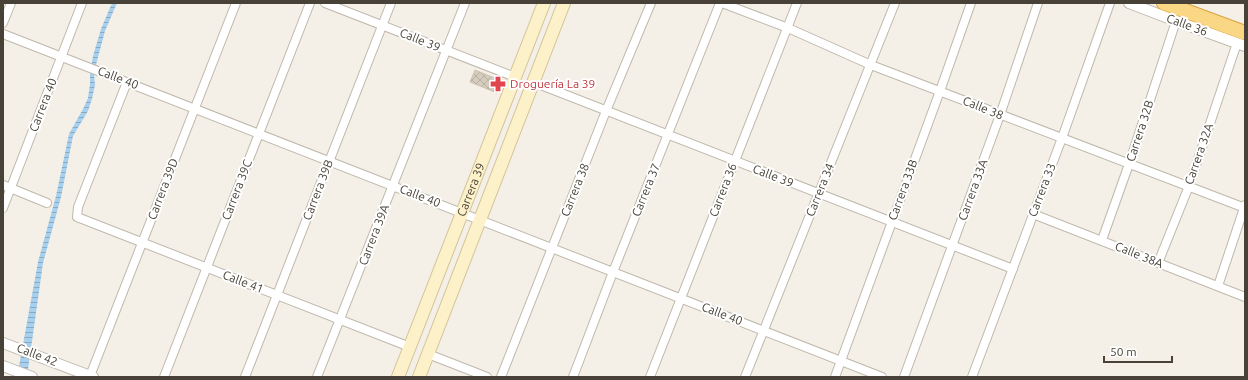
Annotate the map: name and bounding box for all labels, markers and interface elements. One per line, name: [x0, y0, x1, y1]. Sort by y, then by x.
street label: Calle 36: [1165, 11, 1210, 38]
street label: Calle 39: [398, 26, 442, 54]
street label: Calle 40: [96, 64, 141, 91]
pharmacy icon: Droguería La 39: [489, 75, 507, 93]
street label: Carrera 40: [26, 76, 59, 133]
place label: Droguería La 39: [510, 77, 595, 90]
street label: Calle 38: [961, 94, 1006, 122]
street label: Carrera 32B: [1123, 98, 1156, 163]
street label: Carrera 32A: [1182, 121, 1215, 186]
street label: Carrera 39D: [145, 156, 180, 221]
street label: Carrera 39C: [219, 157, 254, 222]
street label: Carrera 33A: [955, 157, 990, 222]
street label: Carrera 39B: [300, 158, 335, 222]
street label: Carrera 33B: [886, 158, 920, 222]
street label: Carrera 39: [454, 161, 487, 218]
street label: Carrera 38: [558, 161, 591, 218]
street label: Carrera 37: [629, 161, 662, 218]
street label: Carrera 36: [706, 161, 739, 218]
street label: Carrera 34: [803, 161, 836, 218]
street label: Carrera 33: [1025, 161, 1058, 218]
street label: Calle 39: [751, 162, 795, 189]
street label: Calle 40: [398, 182, 443, 209]
street label: Carrera 39A: [356, 202, 391, 267]
street label: Calle 38A: [1113, 239, 1165, 270]
street label: Calle 41: [221, 268, 265, 295]
street label: Calle 40: [700, 300, 745, 327]
scale bar: [1104, 338, 1172, 364]
street label: Calle 42: [15, 341, 59, 368]
text: 50 m: [1110, 345, 1137, 358]

